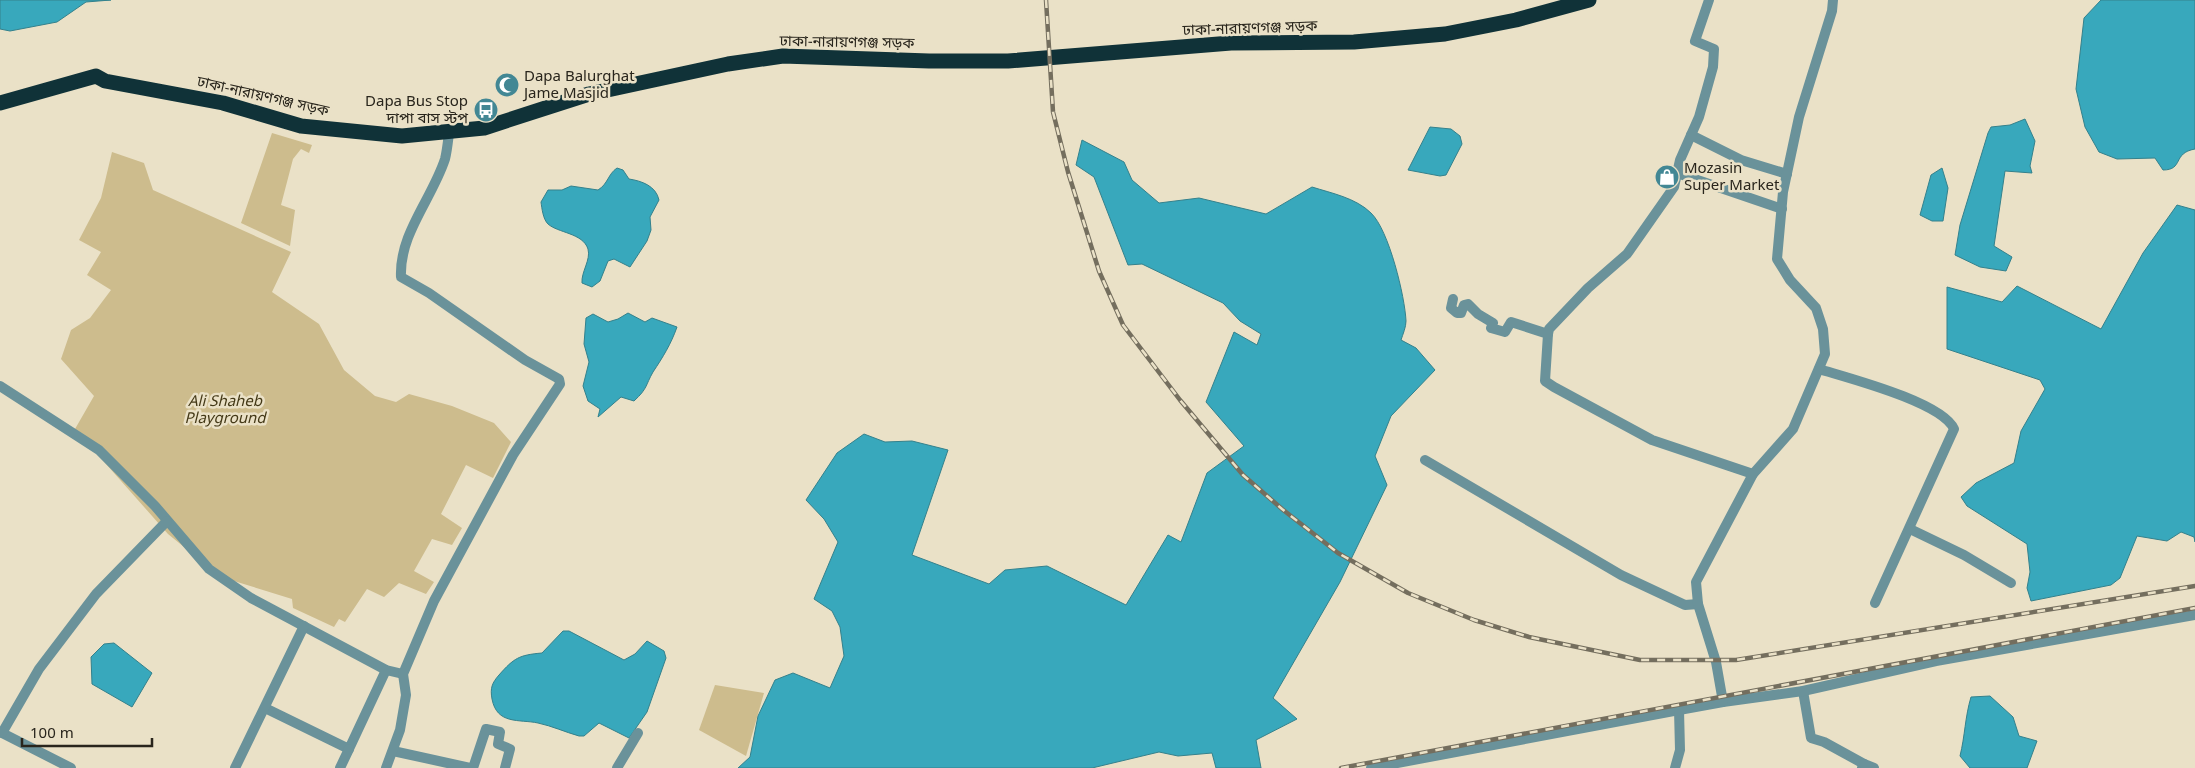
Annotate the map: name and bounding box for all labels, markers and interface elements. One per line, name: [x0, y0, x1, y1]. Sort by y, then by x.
street label: ঢাকা-নারায়ণগঞ্জ সড়ক: [1181, 17, 1319, 41]
street label: ঢাকা-নারায়ণগঞ্জ সড়ক: [778, 32, 915, 54]
place label: Dapa Balurghat Jame Masjid: [522, 67, 635, 104]
street label: ঢাকা-নারায়ণগঞ্জ সড়ক: [194, 72, 332, 122]
mosque icon: Dapa Balurghat Jame Masjid: [494, 72, 520, 98]
place label: Dapa Bus Stop দাপা বাস স্টপ: [365, 92, 468, 129]
bus stop icon: Dapa Bus Stop দাপা বাস স্টপ: [473, 97, 499, 123]
place label: Mozasin Super Market: [1684, 159, 1780, 196]
shop icon: Mozasin Super Market: [1654, 164, 1680, 190]
park label: Ali Shaheb Playground: [185, 392, 267, 429]
scale bar: [22, 716, 152, 748]
text: 100 m: [30, 724, 74, 744]

